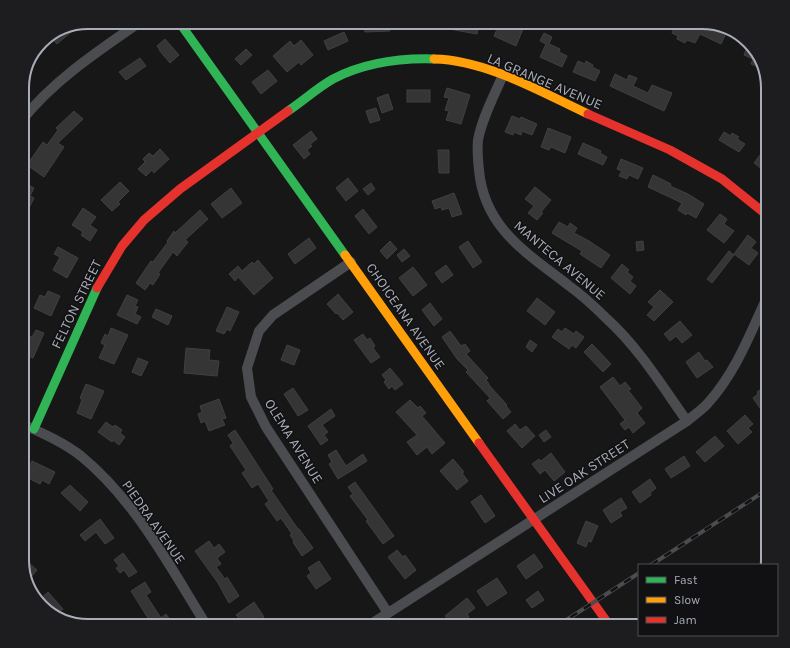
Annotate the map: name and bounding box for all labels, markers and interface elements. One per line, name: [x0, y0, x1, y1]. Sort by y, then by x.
street label: LA GRANGE AVENUE: [485, 50, 605, 113]
street label: MANTECA AVENUE: [510, 217, 609, 304]
street label: FELTON STREET: [48, 257, 105, 351]
street label: CHOICEANA AVENUE: [362, 260, 449, 373]
street label: OLEMA AVENUE: [261, 396, 326, 487]
street label: LIVE OAK STREET: [536, 436, 633, 507]
street label: PIEDRA AVENUE: [118, 477, 189, 568]
legend: [638, 564, 778, 636]
text: Fast: [674, 573, 698, 587]
text: Slow: [674, 593, 700, 607]
text: Jam: [674, 613, 697, 627]

